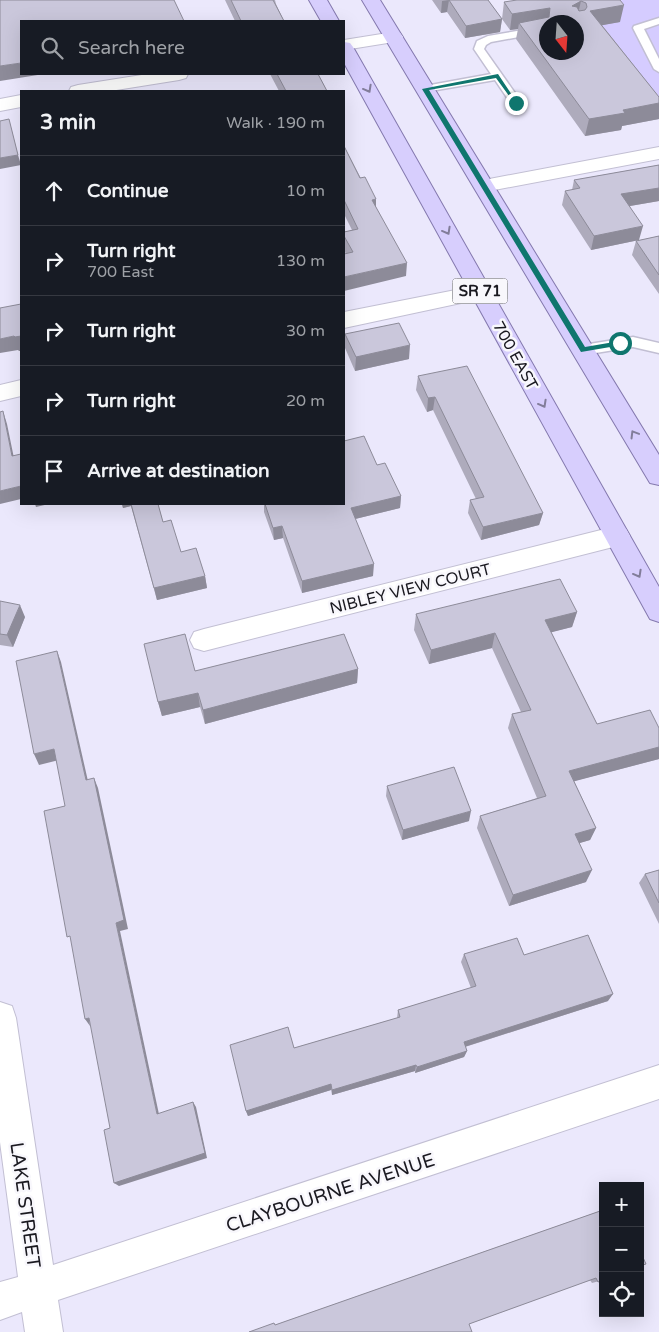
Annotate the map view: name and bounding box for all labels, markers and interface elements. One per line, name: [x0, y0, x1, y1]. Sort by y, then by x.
north arrow: [539, 15, 584, 60]
search box: [20, 20, 345, 75]
icon: search: [38, 34, 66, 62]
text: Search here: [78, 37, 185, 59]
one-way arrow: [361, 84, 371, 93]
route end: [505, 92, 528, 115]
text: 3 min: [40, 110, 96, 135]
text: Walk · 190 m: [226, 113, 325, 133]
icon: ahead: [40, 177, 68, 205]
text: Continue: [87, 180, 169, 202]
text: 10 m: [286, 181, 325, 201]
one-way arrow: [440, 226, 450, 235]
text: Turn right: [87, 240, 175, 262]
icon: right: [40, 247, 68, 275]
text: 130 m: [276, 251, 325, 271]
text: 700 East: [87, 262, 154, 282]
road number: SR 71: [452, 278, 508, 304]
icon: right: [40, 317, 68, 345]
street label: 700 EAST: [488, 318, 542, 394]
text: Turn right: [87, 320, 175, 342]
text: 30 m: [286, 321, 325, 341]
route start: [609, 332, 632, 355]
icon: right: [40, 387, 68, 415]
text: Turn right: [87, 390, 175, 412]
text: 20 m: [286, 391, 325, 411]
one-way arrow: [537, 398, 547, 407]
one-way arrow: [630, 430, 640, 439]
icon: arrive: [40, 457, 68, 485]
text: Arrive at destination: [87, 460, 270, 482]
street label: NIBLEY VIEW COURT: [327, 559, 493, 619]
one-way arrow: [632, 568, 642, 577]
street label: LAKE STREET: [5, 1141, 45, 1270]
street label: CLAYBOURNE AVENUE: [223, 1149, 437, 1237]
map controls: [599, 1182, 644, 1317]
button: +: [599, 1182, 644, 1227]
button: −: [599, 1227, 644, 1272]
button: locate: [599, 1272, 644, 1317]

